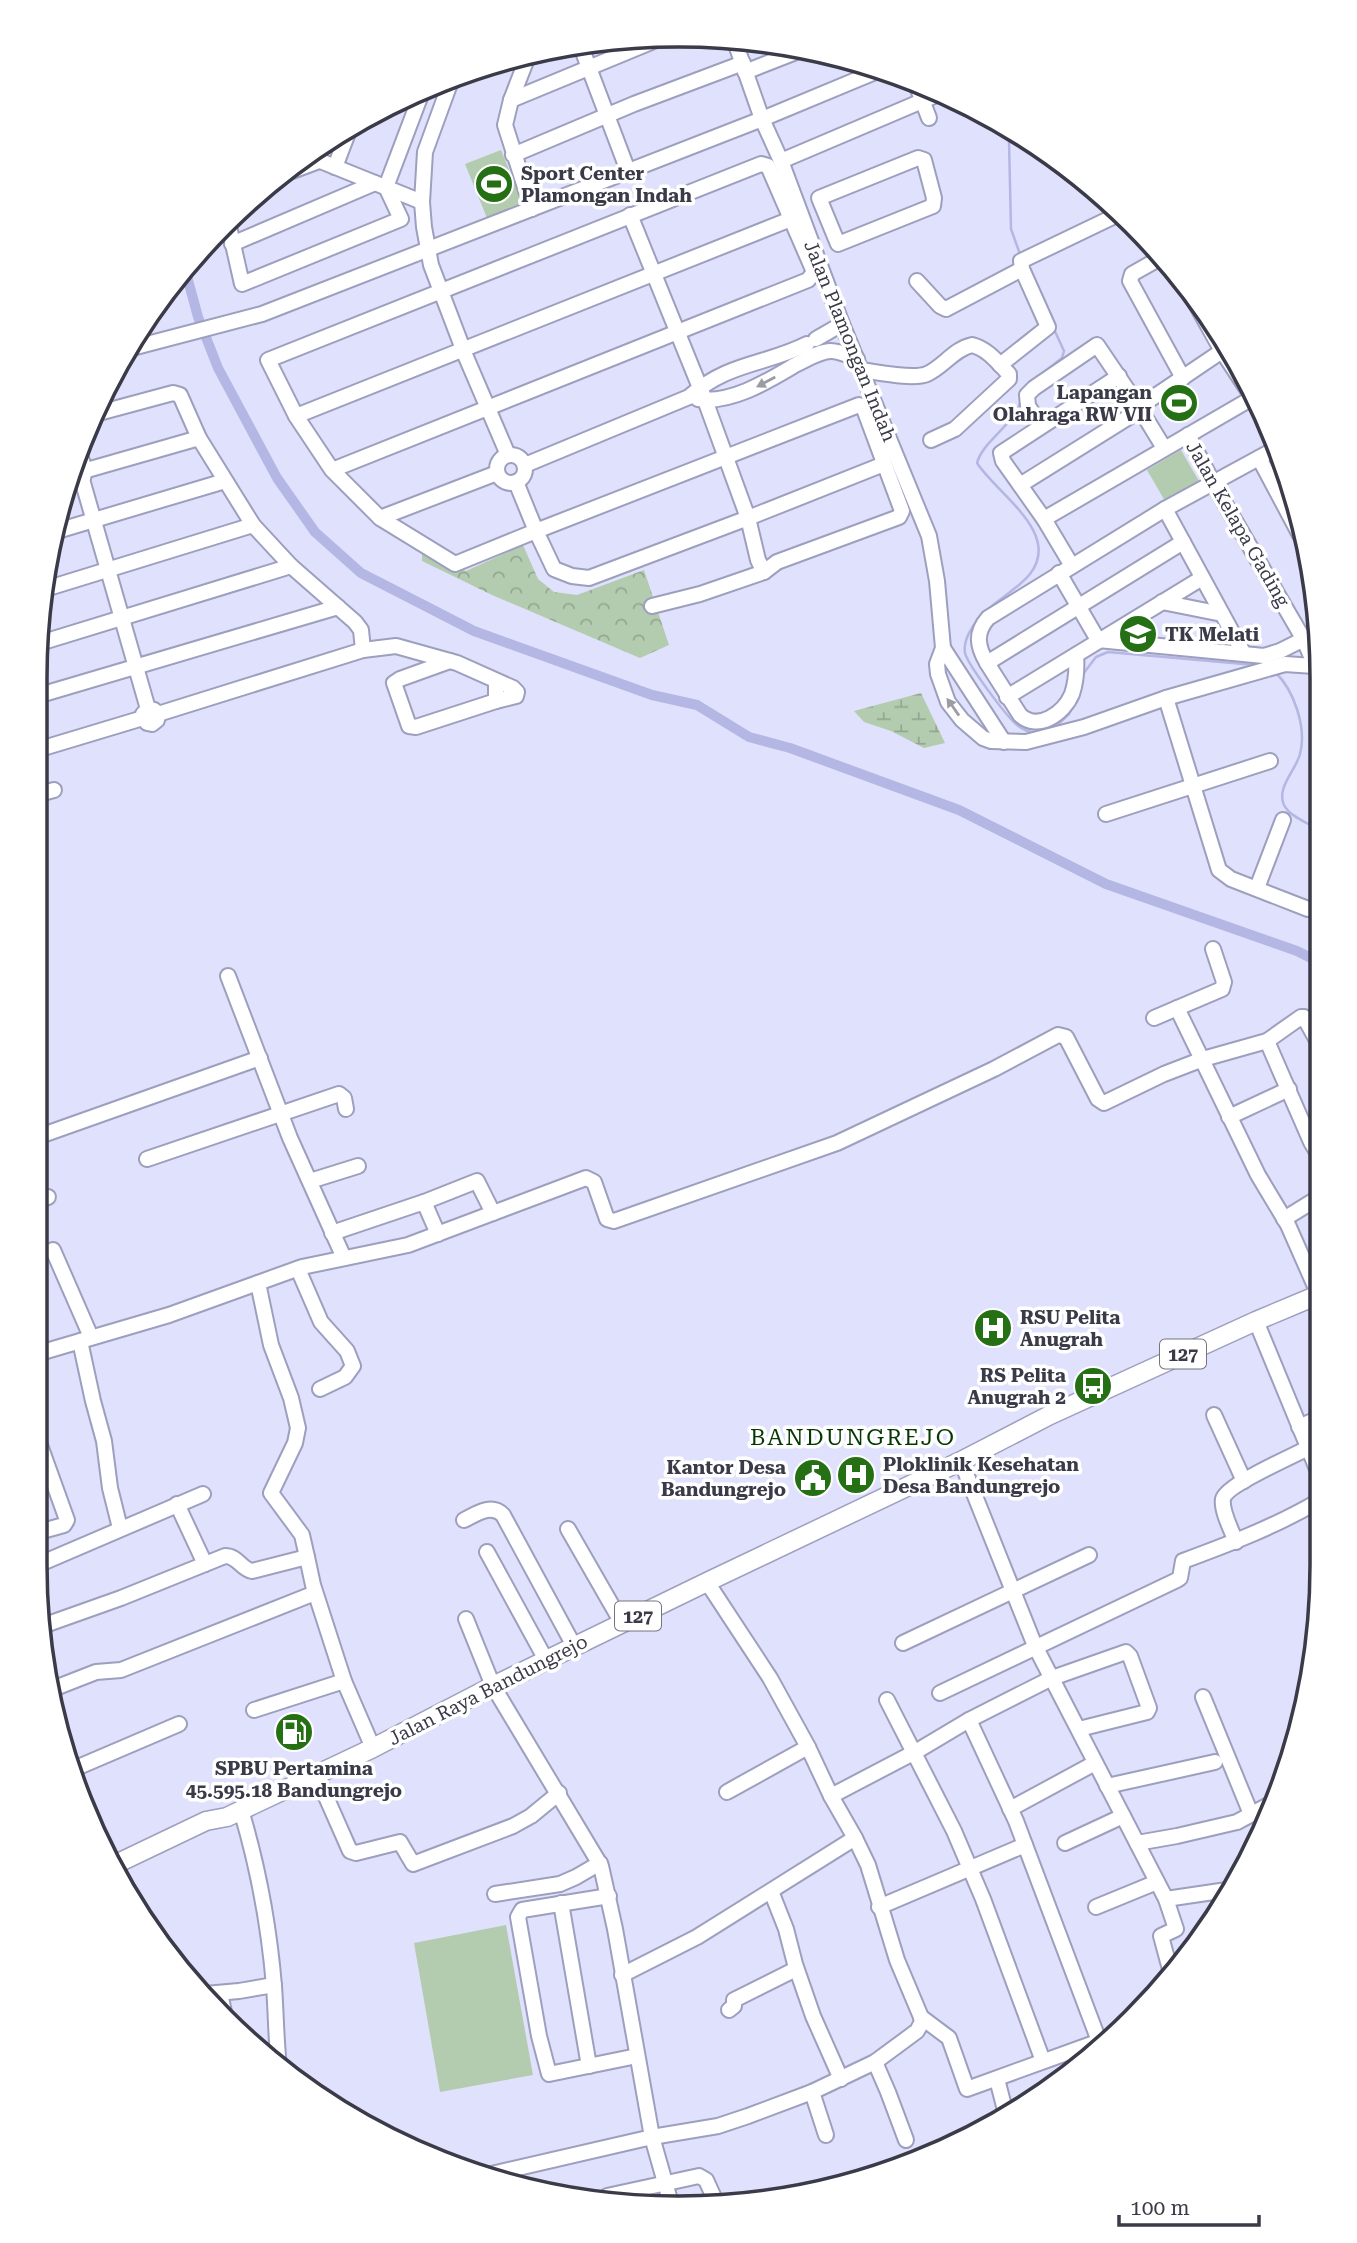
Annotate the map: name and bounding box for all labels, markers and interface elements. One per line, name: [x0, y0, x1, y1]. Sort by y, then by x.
place label: Sport Center Plamongan Indah: [521, 162, 692, 207]
sports icon: Sport Center Plamongan Indah: [473, 163, 515, 205]
street label: Jalan Plamongan Indah: [799, 237, 901, 445]
one-way arrow: [756, 376, 776, 387]
place label: Lapangan Olahraga RW VII: [993, 381, 1152, 426]
sports icon: Lapangan Olahraga RW VII: [1158, 382, 1200, 424]
street label: Jalan Kelapa Gading: [1181, 437, 1295, 611]
school or university icon: TK Melati: [1117, 613, 1159, 655]
place label: TK Melati: [1165, 623, 1259, 646]
one-way arrow: [946, 698, 960, 716]
place label: RSU Pelita Anugrah: [1020, 1306, 1120, 1351]
hospital icon: RSU Pelita Anugrah: [972, 1307, 1014, 1349]
road number: 127: [1160, 1339, 1206, 1368]
place label: RS Pelita Anugrah 2: [968, 1364, 1066, 1409]
bus stop icon: RS Pelita Anugrah 2: [1072, 1365, 1114, 1407]
district label: BANDUNGREJO: [750, 1424, 956, 1451]
place label: Ploklinik Kesehatan Desa Bandungrejo: [883, 1453, 1079, 1498]
hospital icon: Ploklinik Kesehatan Desa Bandungrejo: [835, 1454, 877, 1496]
place label: Kantor Desa Bandungrejo: [661, 1456, 786, 1501]
public building icon: Kantor Desa Bandungrejo: [792, 1457, 834, 1499]
road number: 127: [615, 1602, 661, 1630]
street label: Jalan Raya Bandungrejo: [385, 1630, 591, 1750]
fuel station icon: SPBU Pertamina 45.595.18 Bandungrejo: [273, 1711, 315, 1753]
place label: SPBU Pertamina 45.595.18 Bandungrejo: [186, 1757, 402, 1802]
scale bar: [1119, 2184, 1259, 2228]
text: 100 m: [1130, 2196, 1190, 2220]

